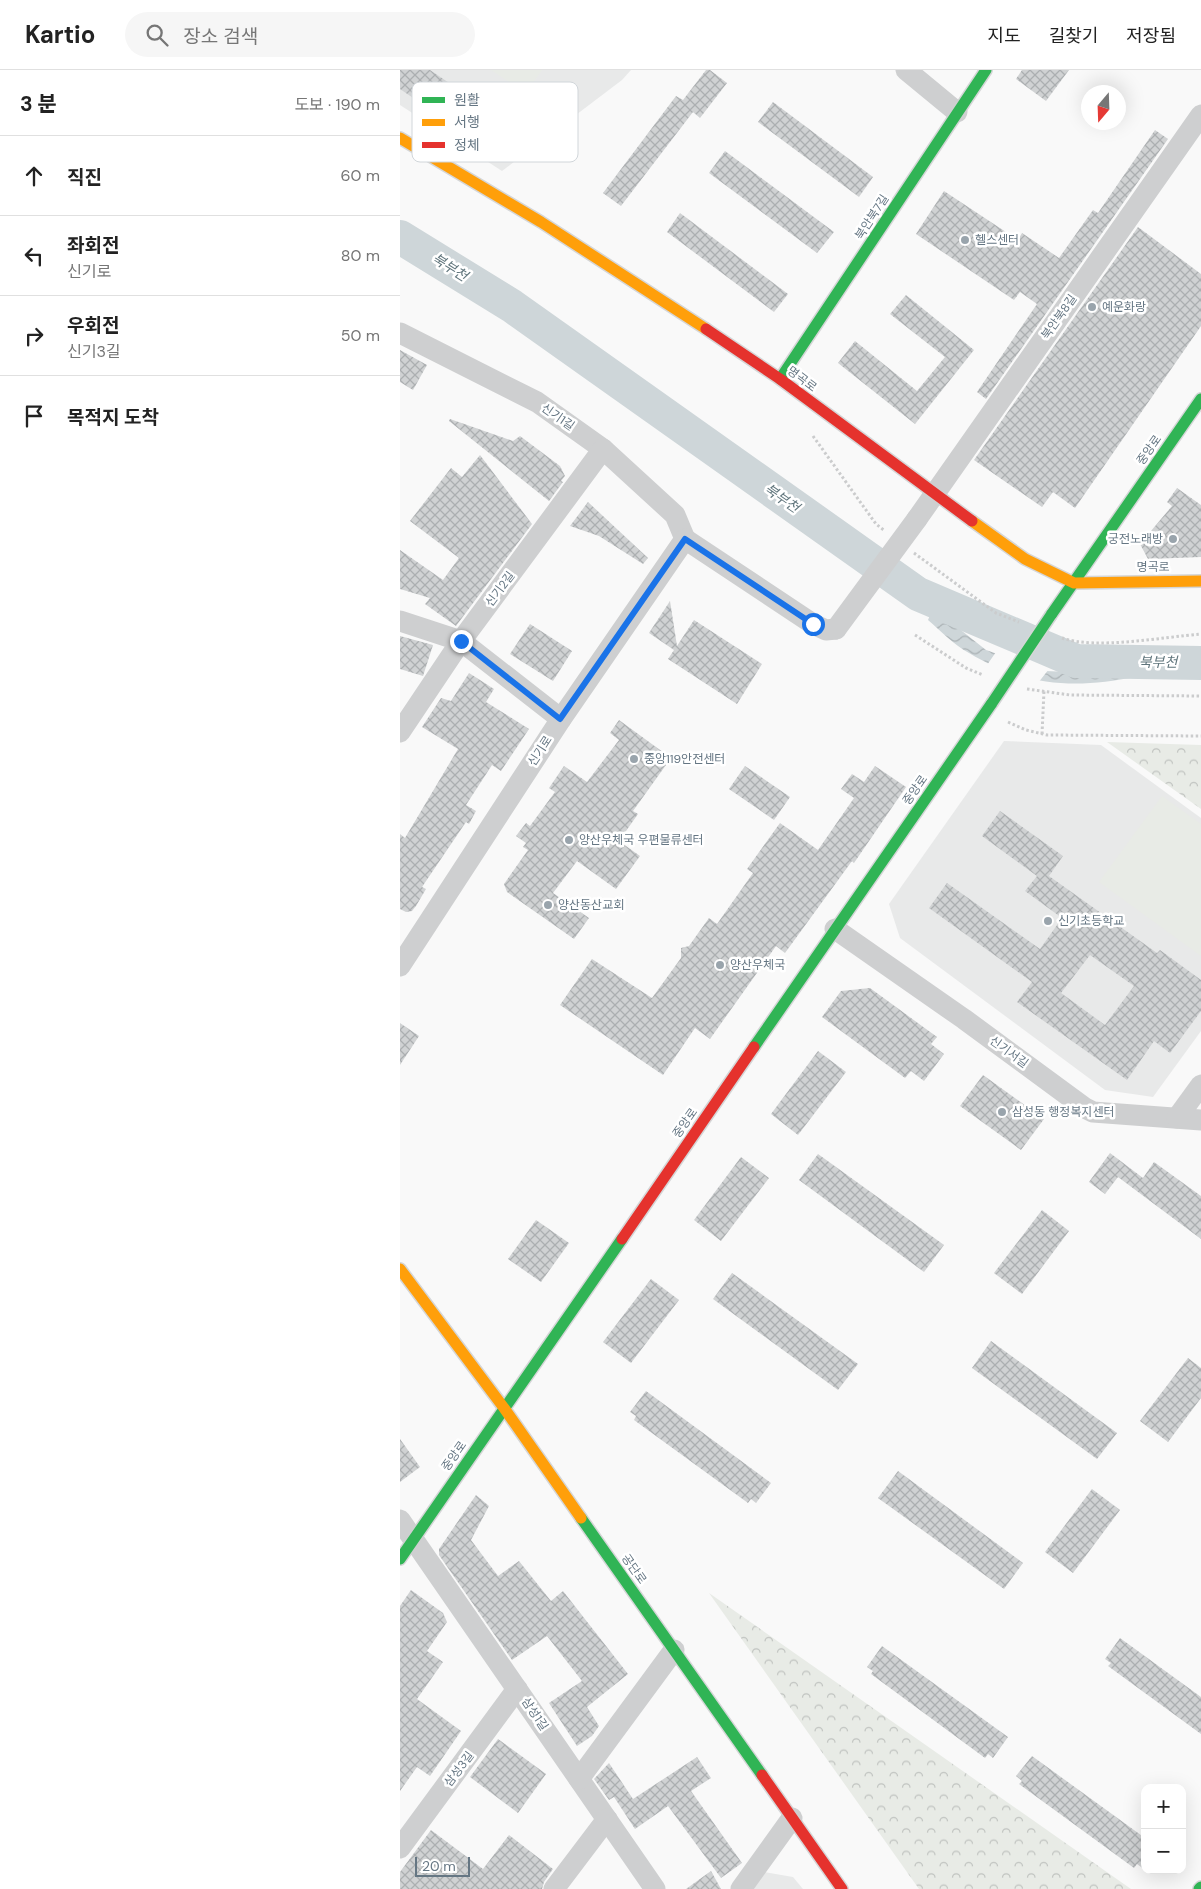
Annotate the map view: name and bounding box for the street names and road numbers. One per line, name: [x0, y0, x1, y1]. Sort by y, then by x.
street label: 북안북7길: [852, 191, 892, 243]
street label: 북안북8길: [1038, 291, 1080, 343]
street label: 명곡로: [784, 363, 820, 395]
street label: 신기1길: [538, 400, 578, 434]
street label: 중앙로: [1133, 432, 1165, 468]
street label: 명곡로: [1136, 559, 1170, 575]
street label: 신기2길: [482, 568, 518, 610]
street label: 신기로: [524, 733, 556, 769]
street label: 중앙로: [899, 772, 931, 808]
street label: 신기서길: [986, 1033, 1032, 1071]
street label: 중앙로: [669, 1105, 701, 1141]
street label: 중앙로: [438, 1438, 470, 1474]
street label: 공단로: [618, 1551, 650, 1587]
street label: 삼성1길: [518, 1694, 552, 1734]
street label: 삼성3길: [441, 1748, 477, 1790]

